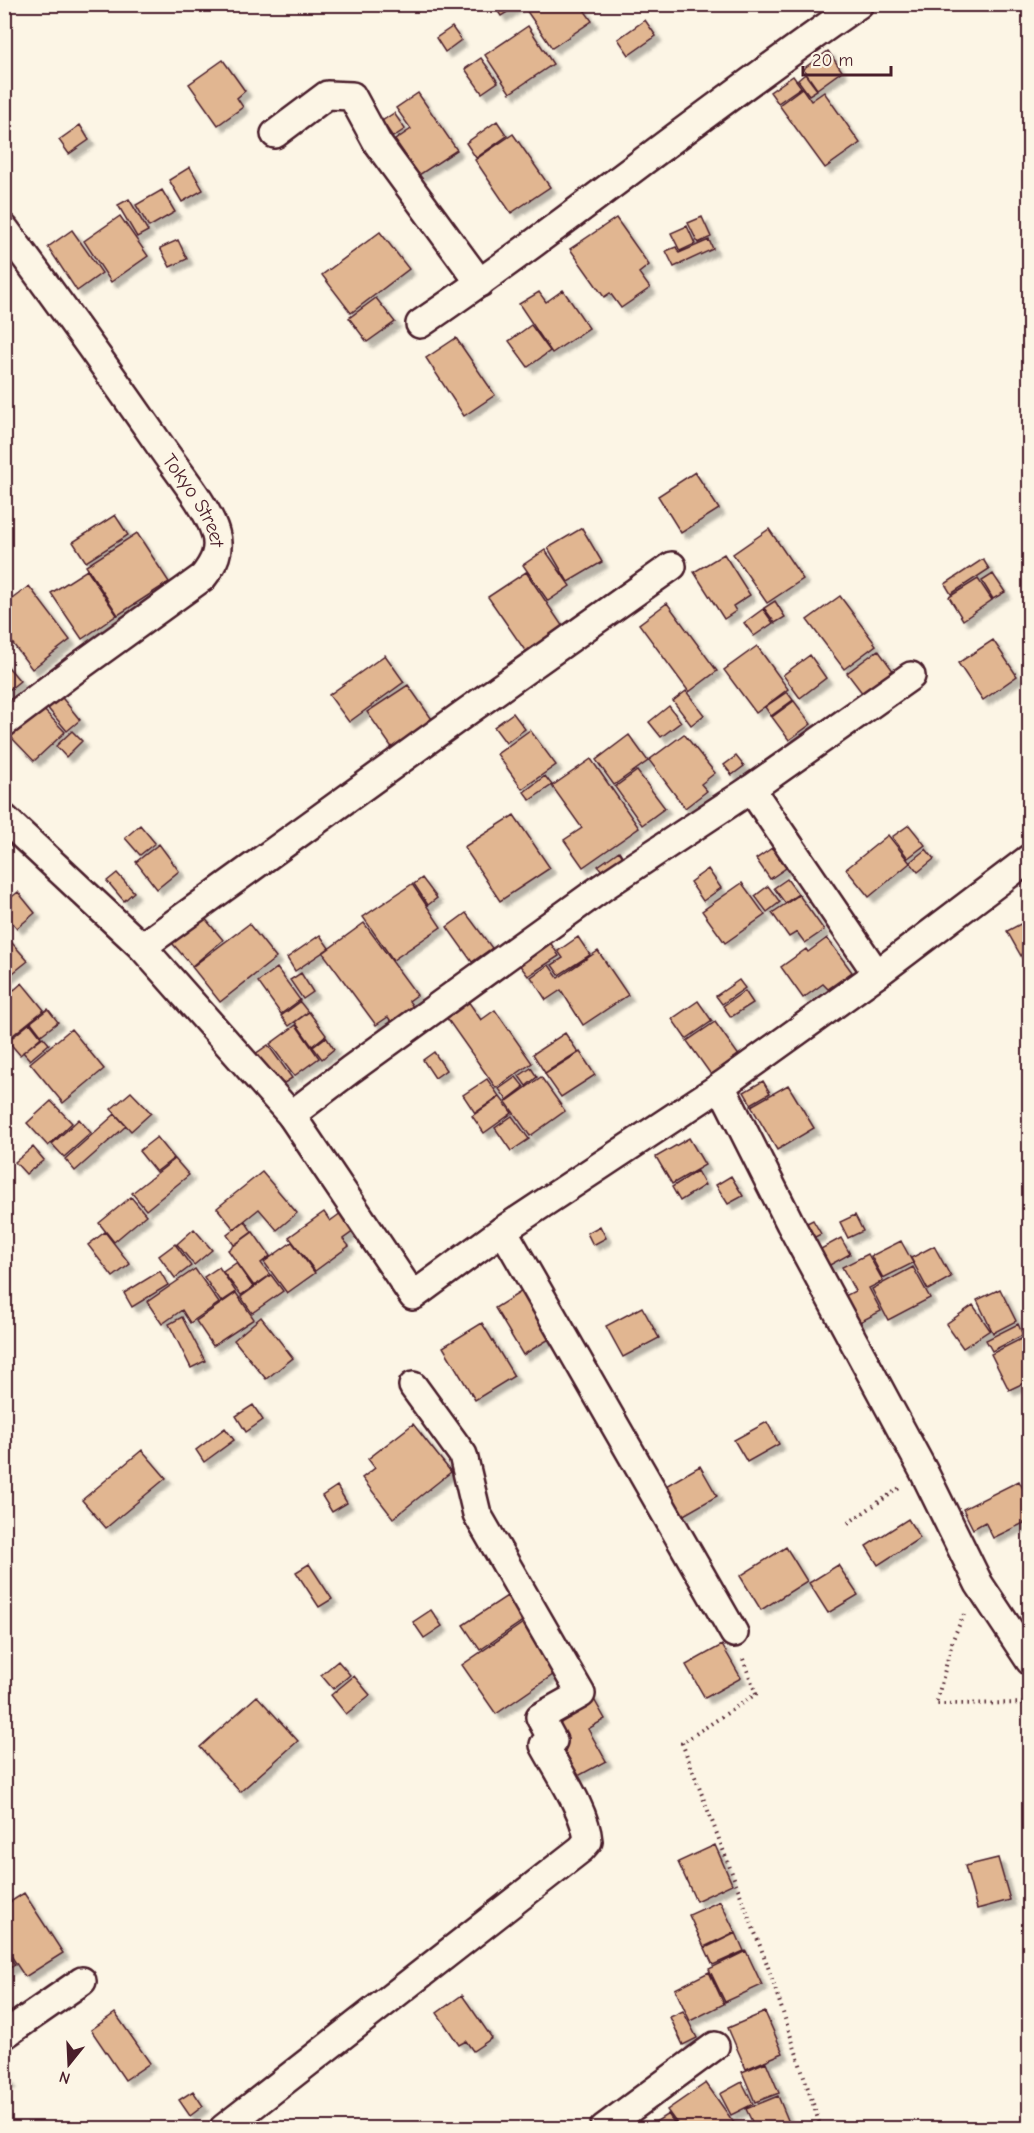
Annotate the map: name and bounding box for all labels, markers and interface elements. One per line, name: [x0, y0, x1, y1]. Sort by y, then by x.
scale bar: [803, 39, 892, 77]
text: 20 m: [812, 50, 853, 71]
street label: Tokyo Street: [158, 449, 228, 548]
north arrow: [39, 2034, 99, 2094]
text: N: [57, 2067, 72, 2087]

